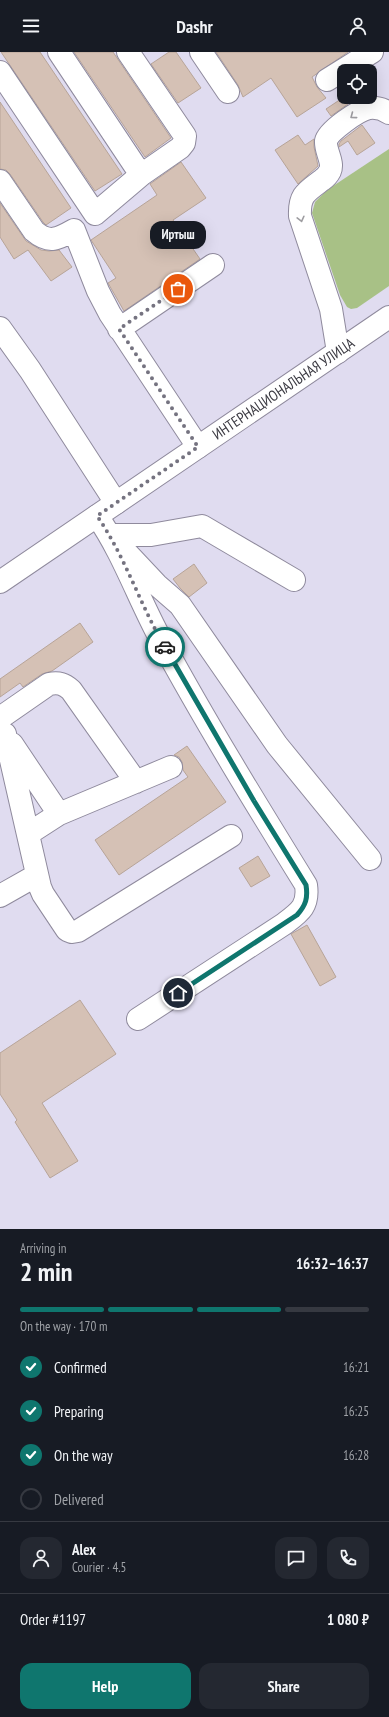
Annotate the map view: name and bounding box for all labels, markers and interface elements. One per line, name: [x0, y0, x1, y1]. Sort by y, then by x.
icon: menu: [20, 15, 42, 37]
text: Dashr: [176, 15, 213, 38]
icon: person: [347, 15, 369, 37]
map controls: [337, 64, 377, 104]
button: locate: [337, 64, 377, 104]
one-way arrow: [351, 111, 358, 118]
one-way arrow: [297, 216, 305, 222]
callout: Иртыш: [150, 221, 206, 249]
text: Иртыш: [161, 226, 195, 243]
pin: [161, 272, 195, 306]
icon: bag: [167, 278, 189, 300]
street label: ИНТЕРНАЦИОНАЛЬНАЯ УЛИЦА: [208, 333, 359, 444]
courier: [145, 627, 185, 667]
icon: car: [154, 636, 176, 658]
pin: [161, 976, 195, 1010]
icon: home: [167, 982, 189, 1004]
text: Arriving in: [20, 1240, 67, 1257]
text: 16:32–16:37: [296, 1254, 369, 1273]
text: 2 min: [20, 1255, 73, 1288]
text: On the way · 170 m: [20, 1318, 107, 1335]
icon: check: [20, 1356, 42, 1378]
text: Confirmed: [54, 1358, 107, 1377]
text: 16:21: [343, 1359, 369, 1376]
icon: check: [20, 1400, 42, 1422]
text: Preparing: [54, 1402, 104, 1421]
text: 16:25: [343, 1403, 369, 1420]
icon: check: [20, 1444, 42, 1466]
text: On the way: [54, 1446, 113, 1465]
text: 16:28: [343, 1447, 369, 1464]
text: Delivered: [54, 1490, 104, 1509]
button: person: [20, 1537, 62, 1579]
button: chat: [275, 1537, 317, 1579]
button: phone: [327, 1537, 369, 1579]
text: Alex: [72, 1540, 96, 1559]
text: Courier · 4.5: [72, 1559, 126, 1576]
text: Order #1197: [20, 1610, 86, 1629]
text: 1 080 ₽: [327, 1610, 369, 1629]
button: Help: [20, 1663, 191, 1709]
button: Share: [199, 1663, 369, 1709]

